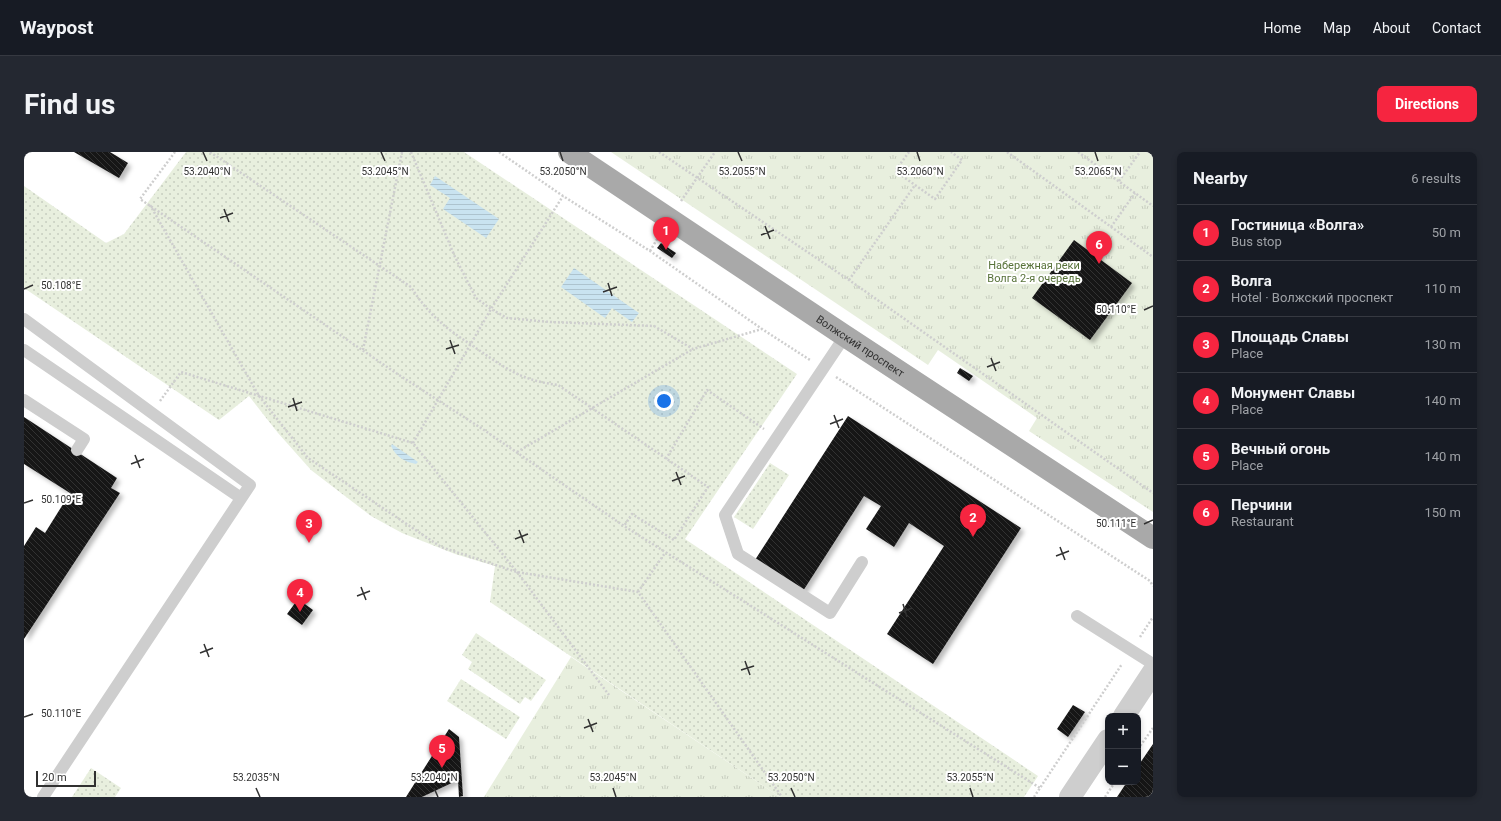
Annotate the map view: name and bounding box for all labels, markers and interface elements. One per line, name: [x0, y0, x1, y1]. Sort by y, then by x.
text: Waypost: [20, 16, 94, 39]
text: Home: [1263, 20, 1301, 36]
text: Map: [1323, 20, 1351, 36]
text: About: [1373, 20, 1410, 36]
text: Contact: [1432, 20, 1481, 36]
button: Directions: [1377, 86, 1477, 122]
text: Find us: [24, 88, 115, 121]
text: 53.2040°N: [183, 166, 231, 177]
text: 53.2045°N: [361, 166, 409, 177]
text: 53.2050°N: [539, 166, 587, 177]
text: 53.2055°N: [718, 166, 766, 177]
text: 53.2060°N: [896, 166, 944, 177]
text: 53.2065°N: [1074, 166, 1122, 177]
text: Nearby: [1193, 168, 1248, 188]
text: 6 results: [1411, 171, 1461, 186]
text: Гостиница «Волга»: [1231, 216, 1364, 234]
pin: 1: [653, 217, 679, 250]
text: 1: [1202, 225, 1210, 240]
text: 50 m: [1432, 225, 1461, 240]
pin: 6: [1086, 231, 1112, 264]
text: Bus stop: [1231, 234, 1282, 249]
park label: Набережная реки Волга 2-я очередь: [987, 259, 1081, 285]
text: Волга: [1231, 272, 1272, 290]
text: 50.108°E: [41, 280, 81, 291]
text: 2: [1202, 281, 1210, 296]
text: 110 m: [1424, 281, 1461, 296]
text: Hotel · Волжский проспект: [1231, 290, 1393, 305]
text: 50.110°E: [1096, 304, 1136, 315]
street label: Волжский проспект: [814, 313, 907, 380]
text: Площадь Славы: [1231, 328, 1349, 346]
text: 3: [1202, 337, 1210, 352]
text: 130 m: [1424, 337, 1461, 352]
text: Place: [1231, 346, 1263, 361]
text: Монумент Славы: [1231, 384, 1355, 402]
your location: [654, 391, 674, 411]
text: 4: [1202, 393, 1210, 408]
text: 140 m: [1424, 393, 1461, 408]
text: Place: [1231, 402, 1263, 417]
text: Вечный огонь: [1231, 440, 1330, 458]
text: 5: [1202, 449, 1210, 464]
text: 140 m: [1424, 449, 1461, 464]
text: Place: [1231, 458, 1263, 473]
text: 50.109°E: [41, 494, 81, 505]
text: Перчини: [1231, 496, 1292, 514]
pin: 2: [960, 504, 986, 537]
text: 6: [1202, 505, 1210, 520]
text: 150 m: [1424, 505, 1461, 520]
pin: 3: [296, 510, 322, 543]
text: Restaurant: [1231, 514, 1294, 529]
text: 50.111°E: [1096, 518, 1136, 529]
pin: 4: [287, 579, 313, 612]
text: 50.110°E: [41, 708, 81, 719]
map controls: [1105, 713, 1141, 785]
button: +: [1105, 713, 1141, 749]
pin: 5: [429, 735, 455, 768]
button: −: [1105, 749, 1141, 785]
scale bar: [36, 769, 96, 788]
text: 20 m: [42, 771, 67, 784]
text: 53.2035°N: [232, 772, 280, 783]
text: 53.2040°N: [410, 772, 458, 783]
text: 53.2045°N: [589, 772, 637, 783]
text: 53.2050°N: [767, 772, 815, 783]
text: 53.2055°N: [946, 772, 994, 783]

